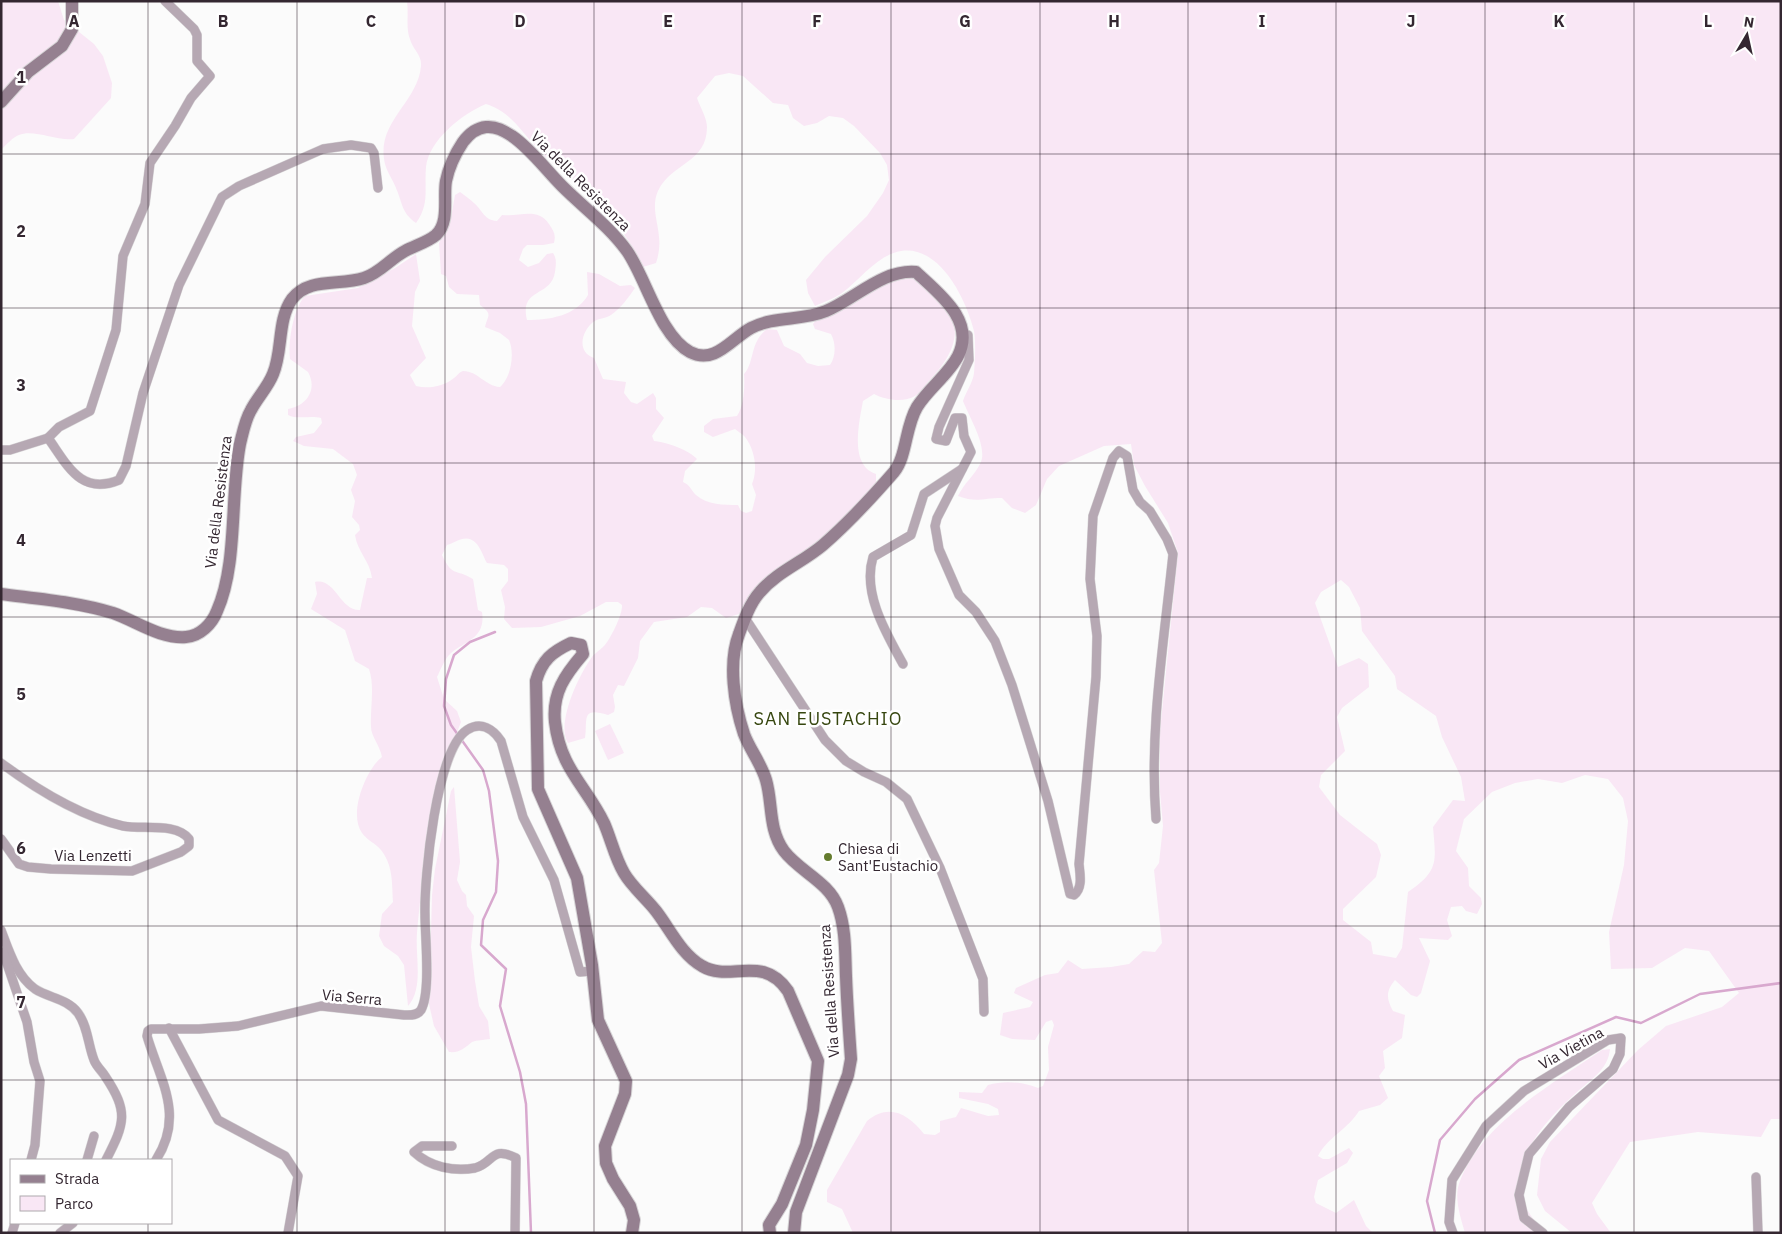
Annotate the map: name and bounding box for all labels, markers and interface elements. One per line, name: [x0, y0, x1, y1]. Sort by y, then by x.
north arrow: [1722, 10, 1772, 60]
text: A: [69, 11, 80, 31]
text: B: [218, 11, 229, 31]
text: C: [366, 11, 376, 31]
text: D: [514, 11, 526, 31]
text: E: [663, 11, 673, 31]
text: F: [812, 11, 822, 31]
text: G: [959, 11, 971, 31]
text: H: [1108, 11, 1120, 31]
text: I: [1259, 11, 1266, 31]
text: J: [1407, 11, 1415, 31]
text: K: [1553, 11, 1565, 31]
text: L: [1704, 11, 1712, 31]
text: N: [1743, 12, 1755, 32]
text: 1: [16, 67, 26, 87]
street label: Via della Resistenza: [527, 127, 635, 235]
text: 2: [16, 221, 26, 241]
text: 3: [16, 375, 26, 395]
street label: Via della Resistenza: [200, 434, 236, 570]
text: 4: [16, 530, 26, 550]
text: 5: [16, 684, 26, 704]
district label: SAN EUSTACHIO: [753, 707, 903, 730]
text: 6: [16, 838, 26, 858]
place label: Chiesa di Sant'Eustachio: [838, 839, 938, 875]
street label: Via Lenzetti: [54, 846, 132, 865]
marker: Chiesa di Sant'Eustachio: [822, 851, 834, 863]
street label: Via della Resistenza: [815, 924, 843, 1058]
street label: Via Serra: [321, 985, 383, 1009]
text: 7: [16, 992, 26, 1012]
street label: Via Vietina: [1535, 1022, 1607, 1074]
legend: [10, 1159, 172, 1224]
text: Strada: [55, 1169, 99, 1188]
text: Parco: [55, 1194, 93, 1213]

